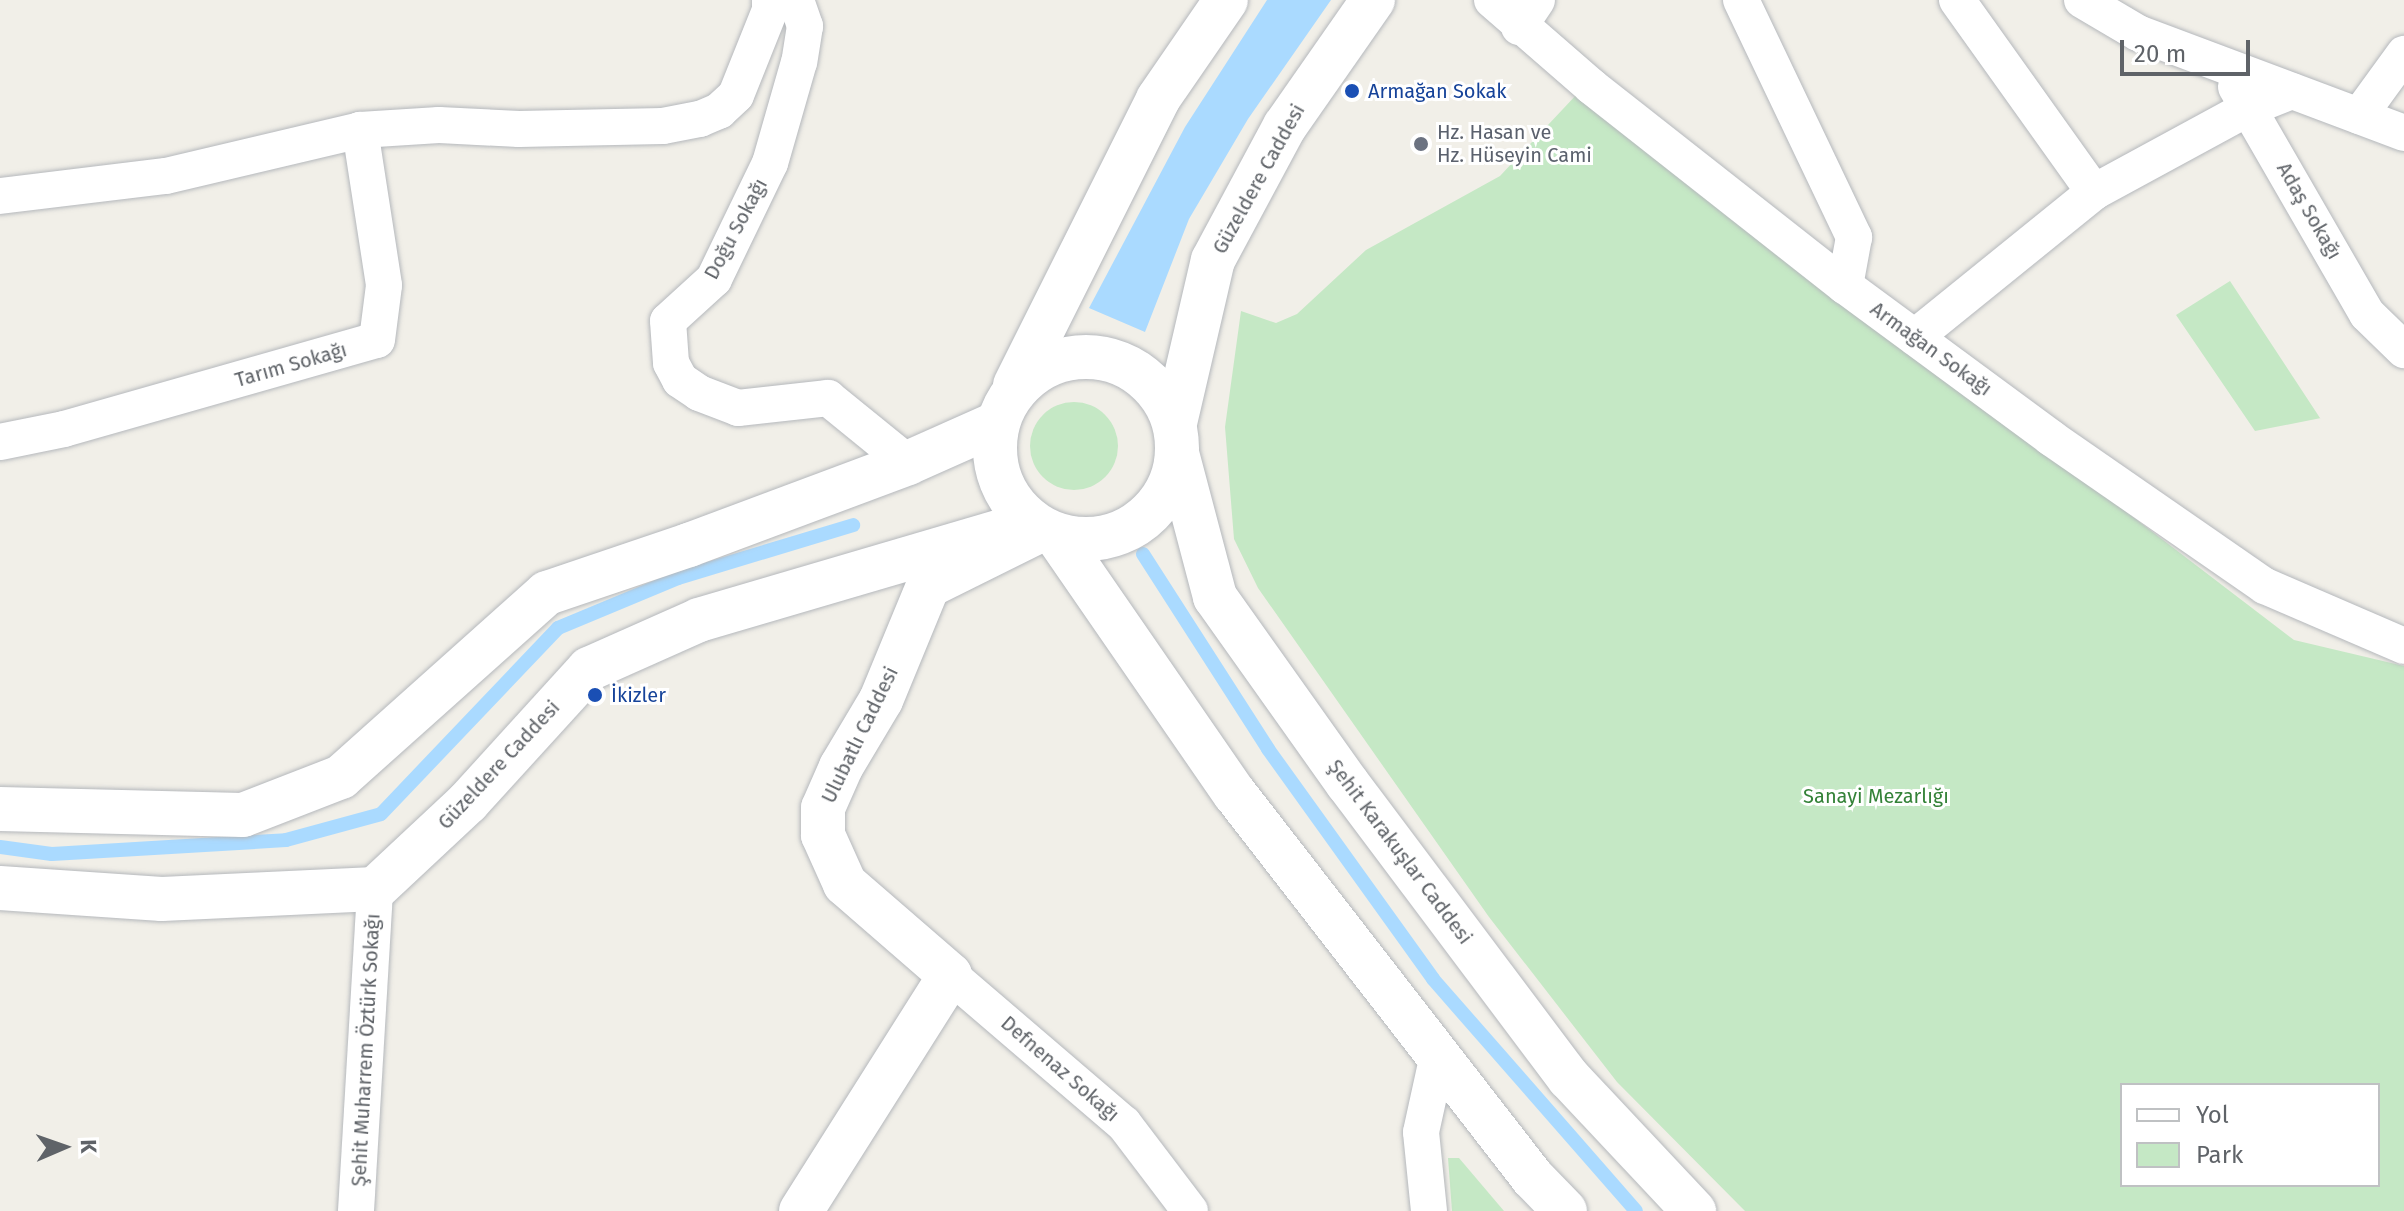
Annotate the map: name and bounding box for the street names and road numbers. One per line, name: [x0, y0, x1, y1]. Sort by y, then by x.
street label: Güzeldere Caddesi: [1208, 100, 1310, 258]
street label: Adaş Sokağı: [2272, 158, 2346, 264]
street label: Doğu Sokağı: [699, 174, 773, 284]
street label: Armağan Sokağı: [1866, 297, 1996, 401]
street label: Tarım Sokağı: [232, 338, 350, 392]
street label: Ulubatlı Caddesi: [817, 663, 903, 807]
street label: Güzeldere Caddesi: [433, 696, 565, 834]
street label: Şehit Karakuşlar Caddesi: [1323, 755, 1477, 949]
street label: Şehit Muharrem Öztürk Sokağı: [347, 913, 385, 1187]
street label: Defnenaz Sokağı: [996, 1011, 1124, 1127]

